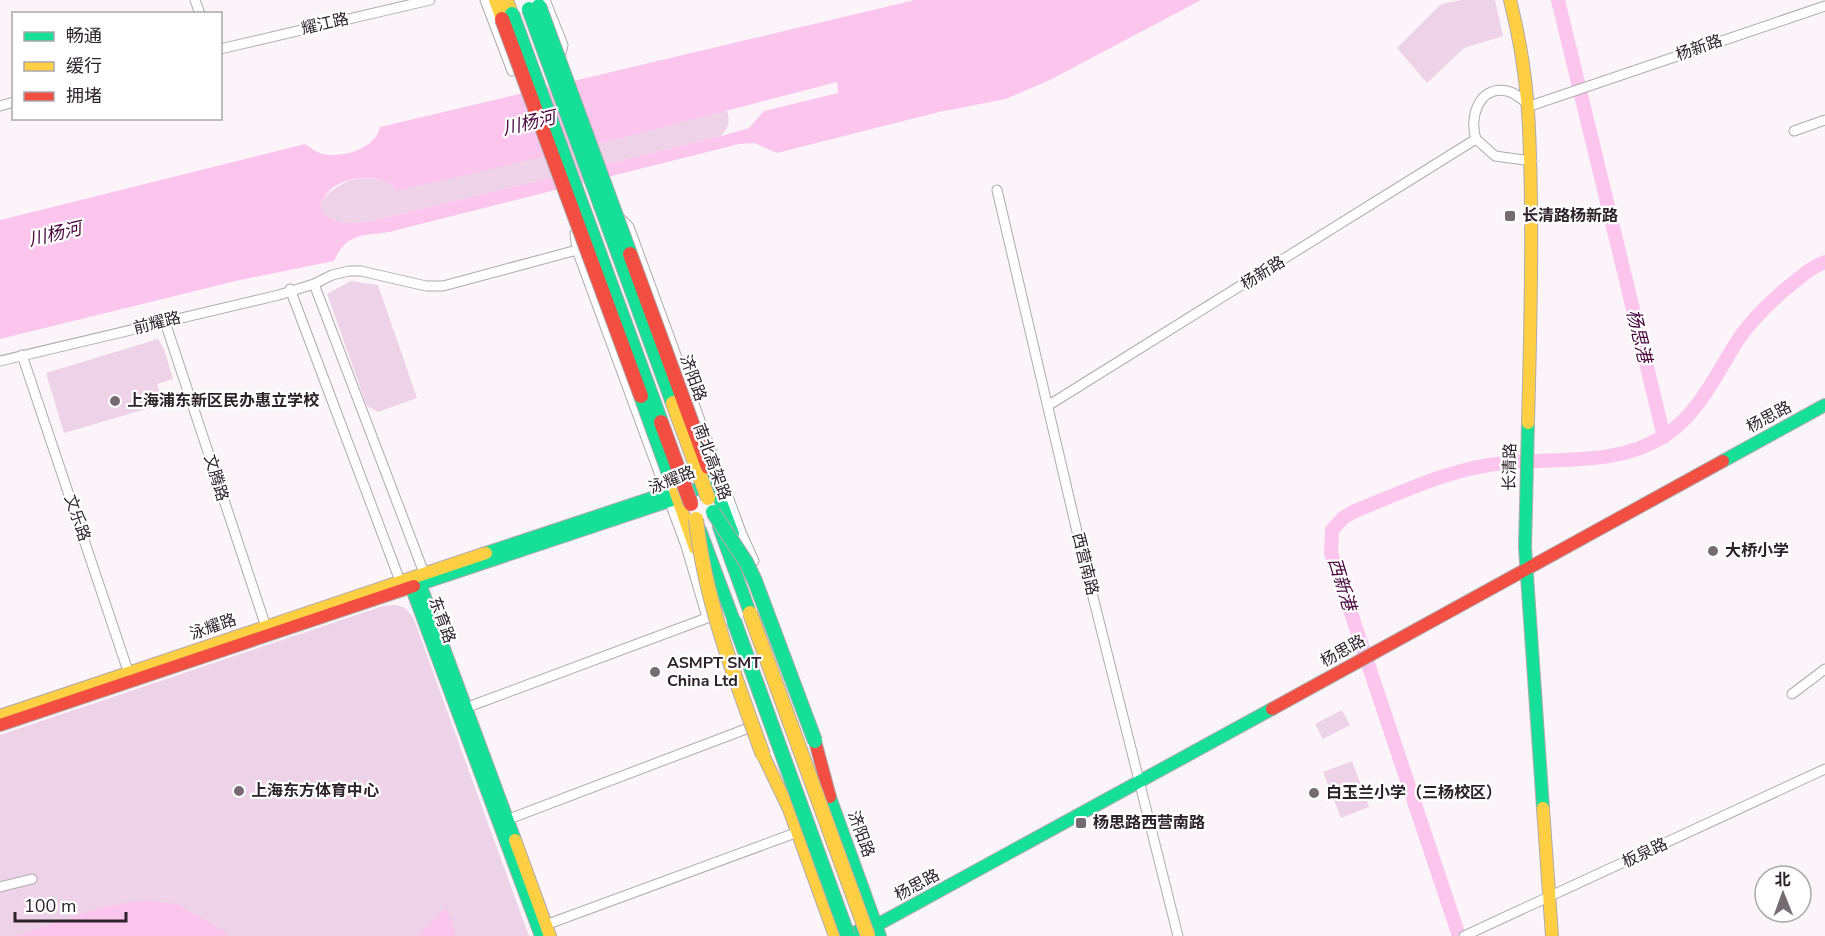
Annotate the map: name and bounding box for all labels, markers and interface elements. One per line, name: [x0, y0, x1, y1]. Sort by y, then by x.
street label: 耀江路: [299, 8, 351, 40]
legend: [12, 12, 222, 120]
text: 畅通: [66, 24, 102, 48]
street label: 杨新路: [1673, 30, 1725, 66]
text: 缓行: [66, 54, 102, 78]
text: 拥堵: [66, 84, 102, 108]
water label: 川杨河: [500, 105, 561, 141]
place label: 长清路杨新路: [1522, 205, 1618, 227]
marker: 长清路杨新路: [1503, 209, 1517, 223]
water label: 川杨河: [26, 216, 87, 252]
street label: 杨新路: [1237, 251, 1289, 295]
street label: 前耀路: [131, 307, 183, 339]
water label: 杨思港: [1621, 307, 1658, 368]
street label: 济阳路: [674, 352, 712, 404]
place label: 上海浦东新区民办惠立学校: [127, 390, 320, 412]
marker: 上海浦东新区民办惠立学校: [108, 394, 122, 408]
street label: 杨思路: [1743, 396, 1795, 438]
street label: 南北高架路: [688, 421, 736, 503]
street label: 长清路: [1499, 443, 1521, 491]
street label: 文腾路: [198, 452, 234, 504]
street label: 泳耀路: [646, 461, 698, 499]
street label: 文乐路: [59, 492, 95, 544]
street label: 西营南路: [1067, 530, 1103, 598]
place label: 大桥小学: [1725, 540, 1789, 562]
marker: 大桥小学: [1706, 544, 1720, 558]
water label: 西新港: [1323, 555, 1362, 616]
street label: 东育路: [423, 594, 461, 646]
street label: 泳耀路: [187, 609, 239, 645]
street label: 杨思路: [1317, 630, 1369, 672]
place label: ASMPT SMT China Ltd: [667, 652, 761, 692]
marker: ASMPT SMT China Ltd: [648, 665, 662, 679]
place label: 上海东方体育中心: [251, 780, 379, 802]
place label: 白玉兰小学（三杨校区）: [1326, 782, 1502, 804]
marker: 上海东方体育中心: [232, 784, 246, 798]
marker: 白玉兰小学（三杨校区）: [1307, 786, 1321, 800]
street label: 济阳路: [842, 808, 880, 860]
place label: 杨思路西营南路: [1093, 812, 1205, 834]
marker: 杨思路西营南路: [1074, 816, 1088, 830]
street label: 板泉路: [1619, 833, 1671, 873]
street label: 杨思路: [891, 864, 943, 906]
north arrow: [1753, 864, 1813, 924]
text: 北: [1775, 869, 1791, 891]
scale bar: [15, 885, 126, 923]
text: 100 m: [24, 894, 76, 918]

